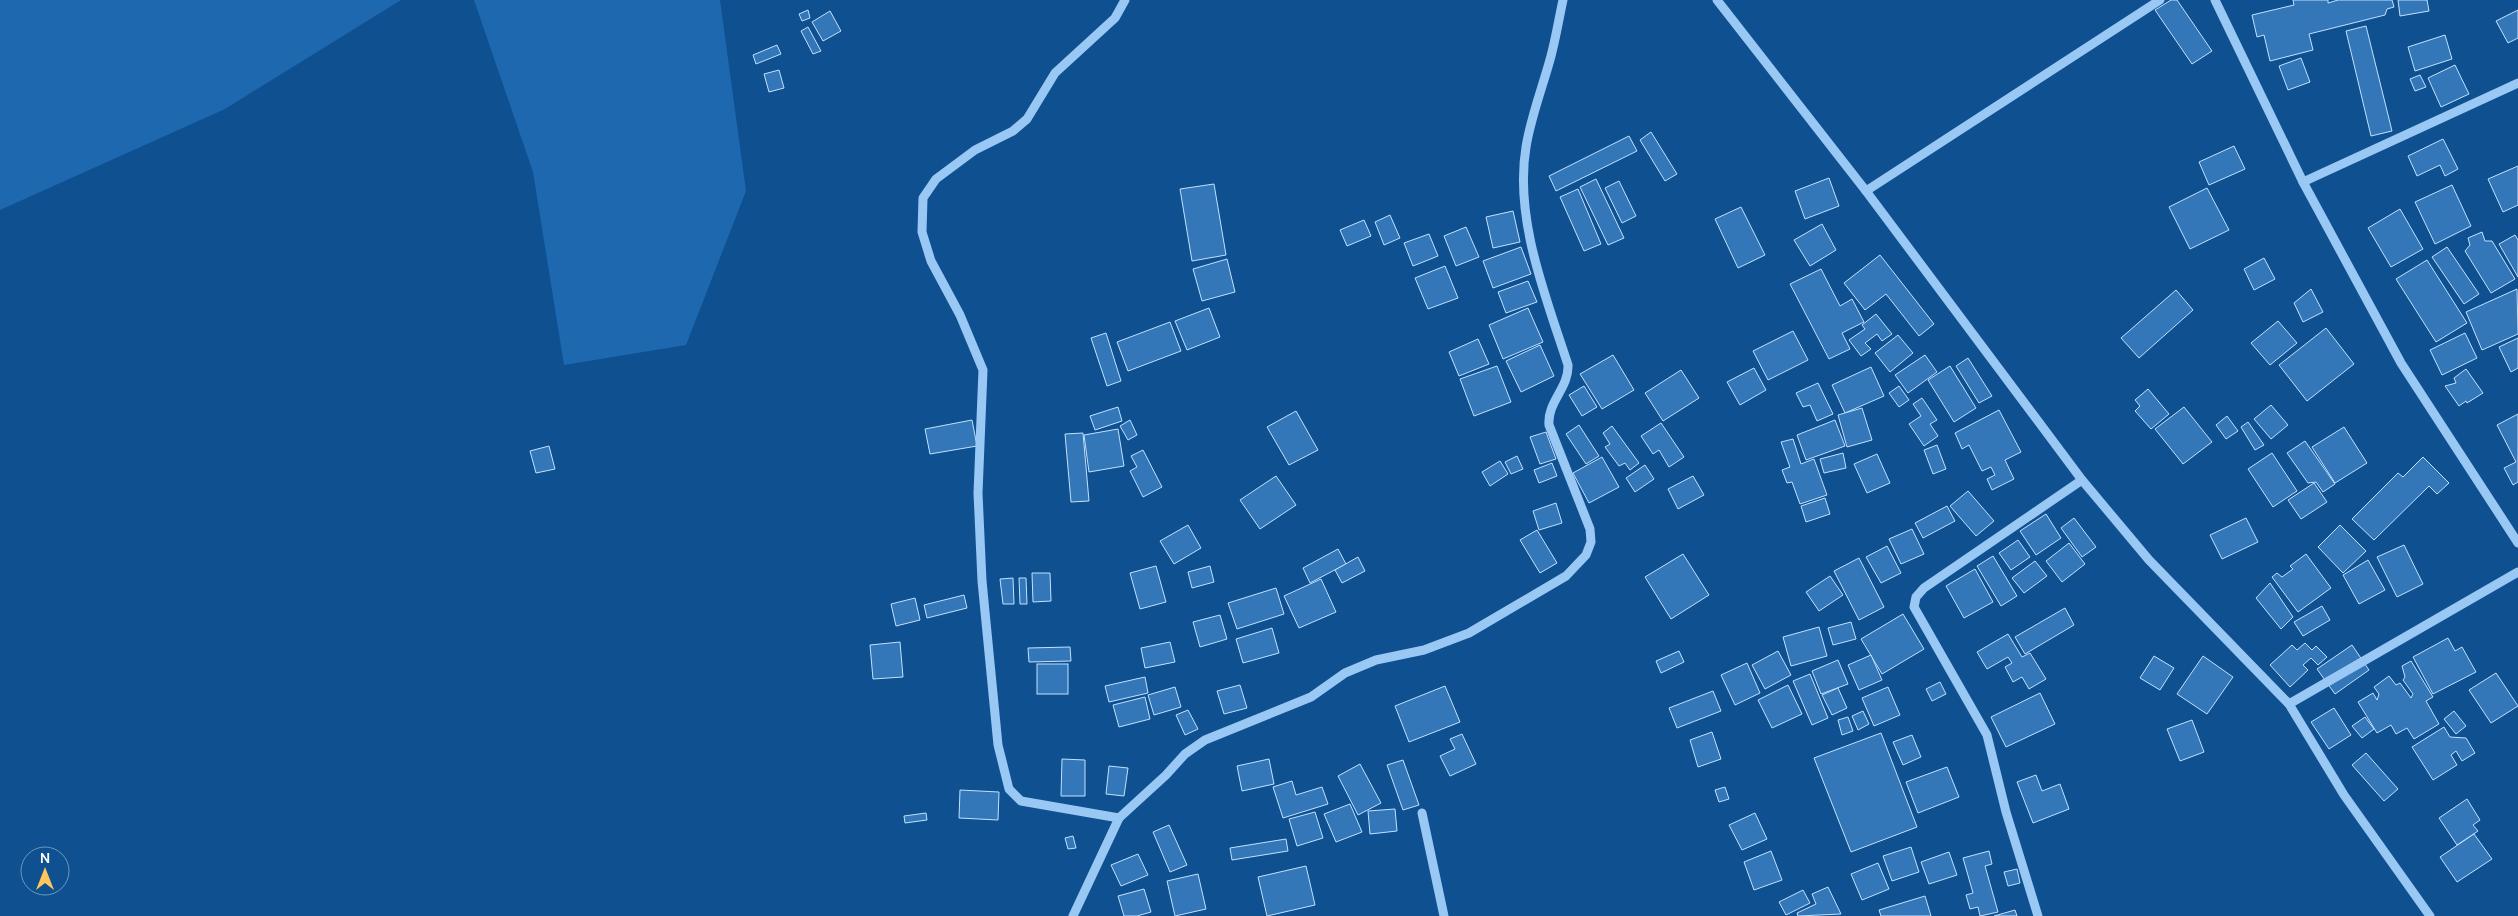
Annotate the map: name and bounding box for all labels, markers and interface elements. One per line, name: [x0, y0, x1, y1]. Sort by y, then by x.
north arrow: [20, 846, 70, 896]
text: N: [40, 848, 50, 867]

